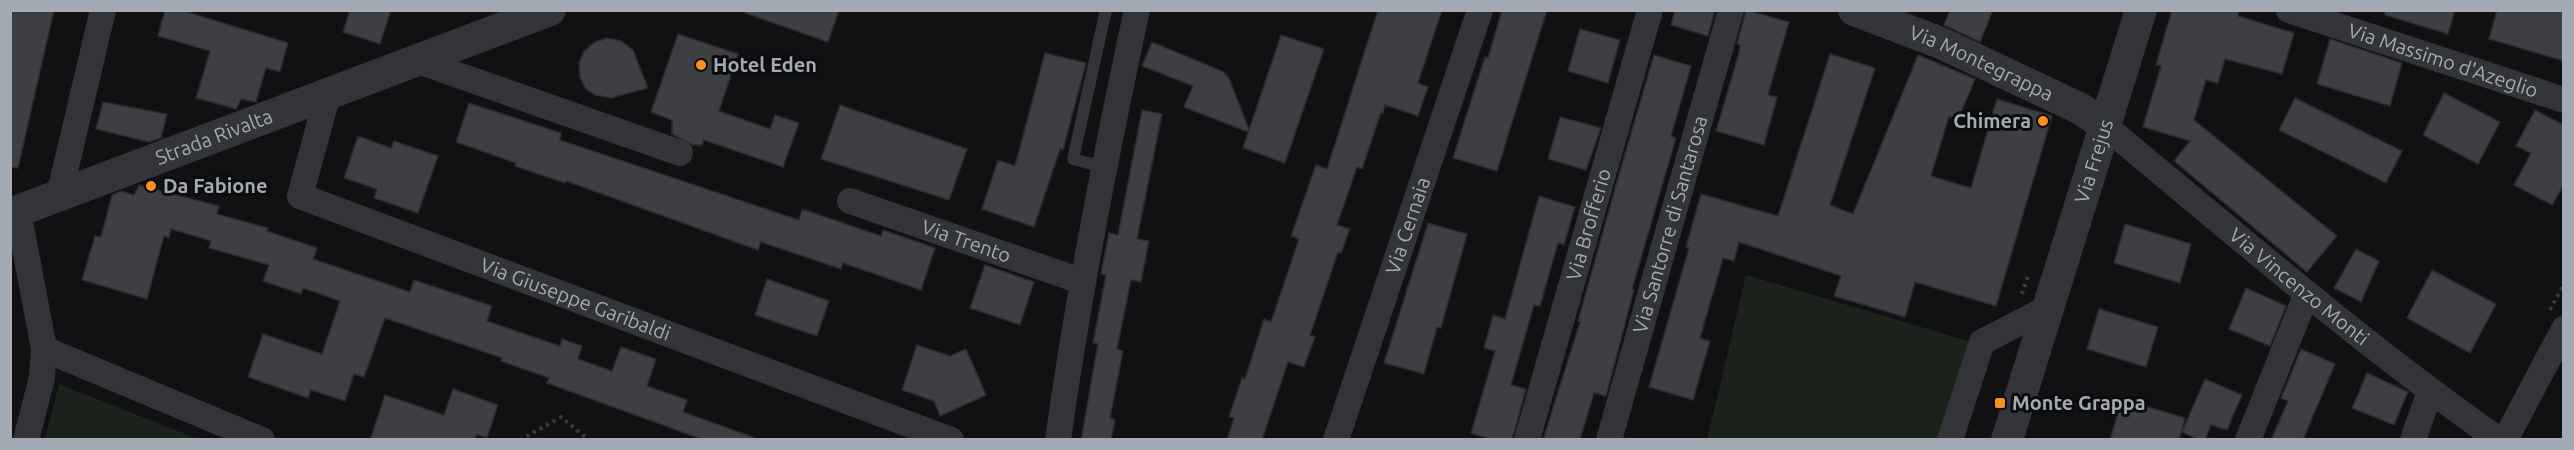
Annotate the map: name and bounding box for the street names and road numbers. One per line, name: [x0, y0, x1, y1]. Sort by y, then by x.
street label: Via Massimo d'Azeglio: [2345, 18, 2541, 102]
street label: Via Montegrappa: [1906, 20, 2057, 105]
street label: Strada Rivalta: [152, 104, 276, 169]
street label: Via Santorre di Santarosa: [1628, 113, 1711, 336]
street label: Via Frejus: [2069, 116, 2117, 206]
street label: Via Brofferio: [1561, 166, 1615, 283]
street label: Via Cernaia: [1380, 174, 1434, 277]
street label: Via Trento: [919, 215, 1014, 267]
street label: Via Vincenzo Monti: [2225, 223, 2374, 350]
street label: Via Giuseppe Garibaldi: [477, 253, 674, 345]

